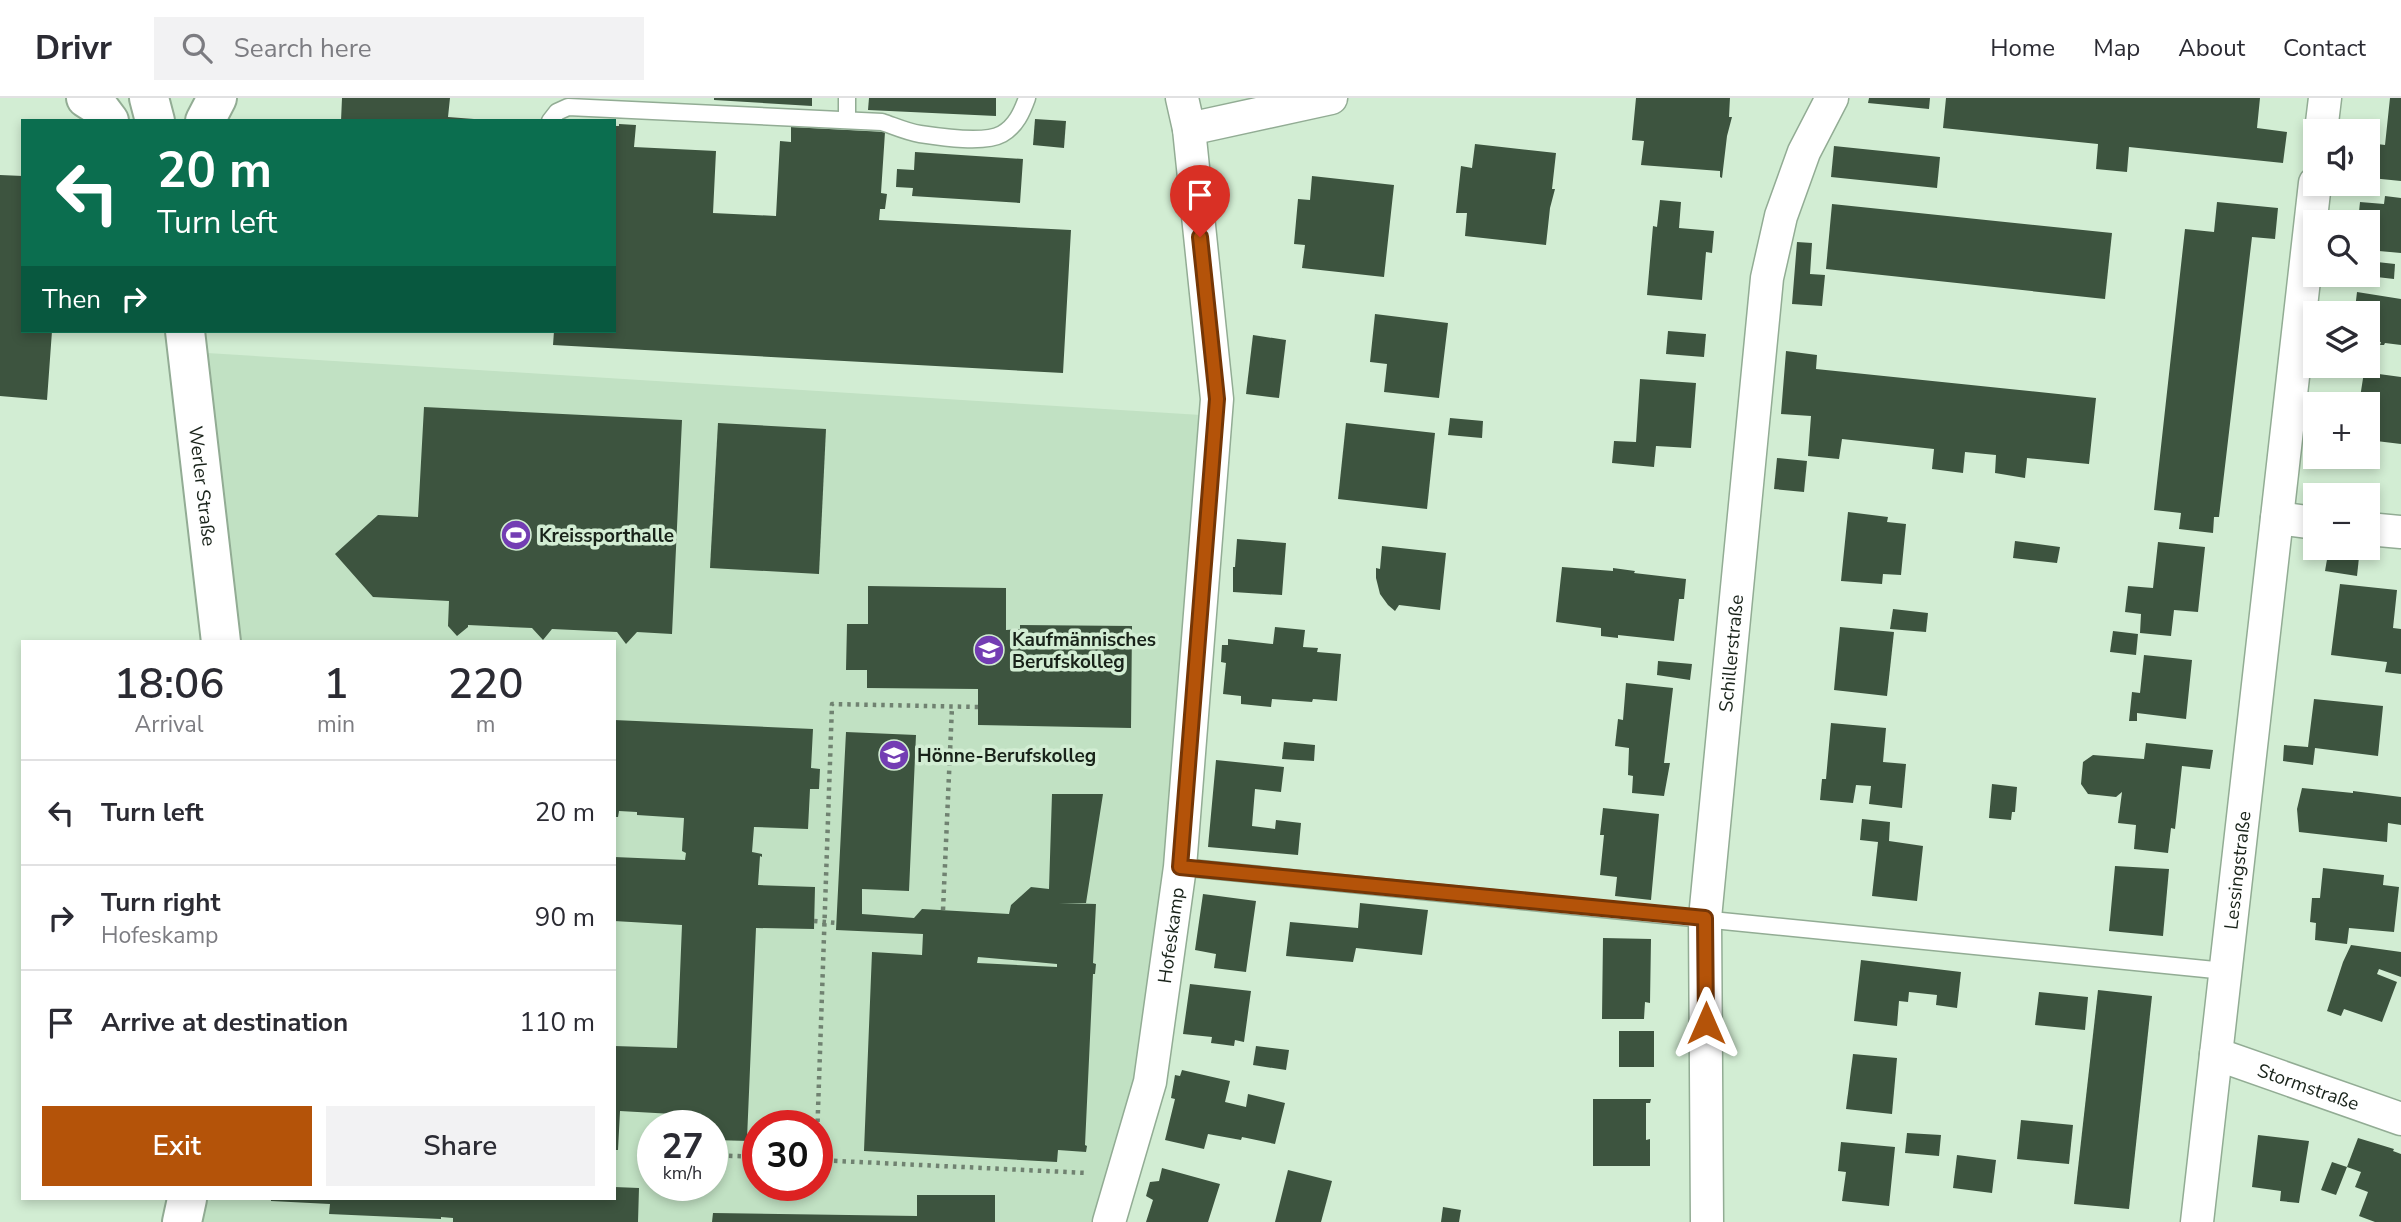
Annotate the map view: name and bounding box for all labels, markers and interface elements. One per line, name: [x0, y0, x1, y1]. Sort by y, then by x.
search box: [154, 17, 644, 80]
text: Drivr: [35, 26, 112, 71]
icon: search: [178, 29, 216, 67]
text: Search here: [234, 31, 372, 66]
text: Home: [1990, 32, 2055, 64]
text: Map: [2093, 32, 2140, 64]
text: About: [2178, 32, 2245, 64]
text: Contact: [2283, 32, 2366, 64]
map controls: [2303, 119, 2380, 560]
button: sound: [2303, 119, 2380, 196]
text: 20 m: [157, 137, 272, 204]
icon: left: [42, 147, 133, 238]
pin: [1170, 165, 1230, 237]
icon: arrive: [1181, 176, 1219, 214]
text: Turn left: [157, 201, 277, 244]
button: search: [2303, 210, 2380, 287]
icon: right: [115, 280, 153, 318]
text: Then: [42, 282, 101, 317]
button: layers: [2303, 301, 2380, 378]
button: +: [2303, 392, 2380, 469]
street label: Werler Straße: [182, 424, 222, 548]
button: −: [2303, 483, 2380, 560]
sports icon: Kreissporthalle: [499, 518, 533, 552]
place label: Kreissporthalle: [539, 523, 674, 549]
street label: Schillerstraße: [1713, 593, 1750, 713]
place label: Kaufmännisches Berufskolleg: [1012, 627, 1156, 675]
school or university icon: Kaufmännisches Berufskolleg: [972, 633, 1006, 667]
text: 18:06: [114, 656, 224, 713]
text: 1: [323, 656, 349, 713]
text: 220: [448, 656, 523, 713]
text: Arrival: [134, 709, 204, 740]
text: min: [317, 709, 355, 740]
text: m: [476, 709, 495, 740]
school or university icon: Hönne-Berufskolleg: [877, 738, 911, 772]
place label: Hönne-Berufskolleg: [917, 743, 1096, 769]
icon: left: [42, 794, 80, 832]
text: Turn left: [101, 795, 204, 830]
text: 20 m: [535, 795, 595, 830]
street label: Lessingstraße: [2218, 810, 2258, 931]
text: Turn right: [101, 885, 220, 920]
street label: Hofeskamp: [1152, 886, 1191, 985]
icon: right: [42, 899, 80, 937]
text: 90 m: [535, 900, 595, 935]
text: Hofeskamp: [101, 920, 218, 951]
position arrow: [1669, 986, 1743, 1060]
icon: arrive: [42, 1004, 80, 1042]
text: Arrive at destination: [101, 1005, 348, 1040]
text: 110 m: [519, 1005, 595, 1040]
street label: Stormstraße: [2254, 1058, 2363, 1117]
button: Exit: [42, 1106, 312, 1186]
button: Share: [326, 1106, 595, 1186]
speed limit sign: 30: [742, 1110, 833, 1201]
text: 27: [661, 1123, 704, 1170]
text: km/h: [663, 1161, 702, 1185]

